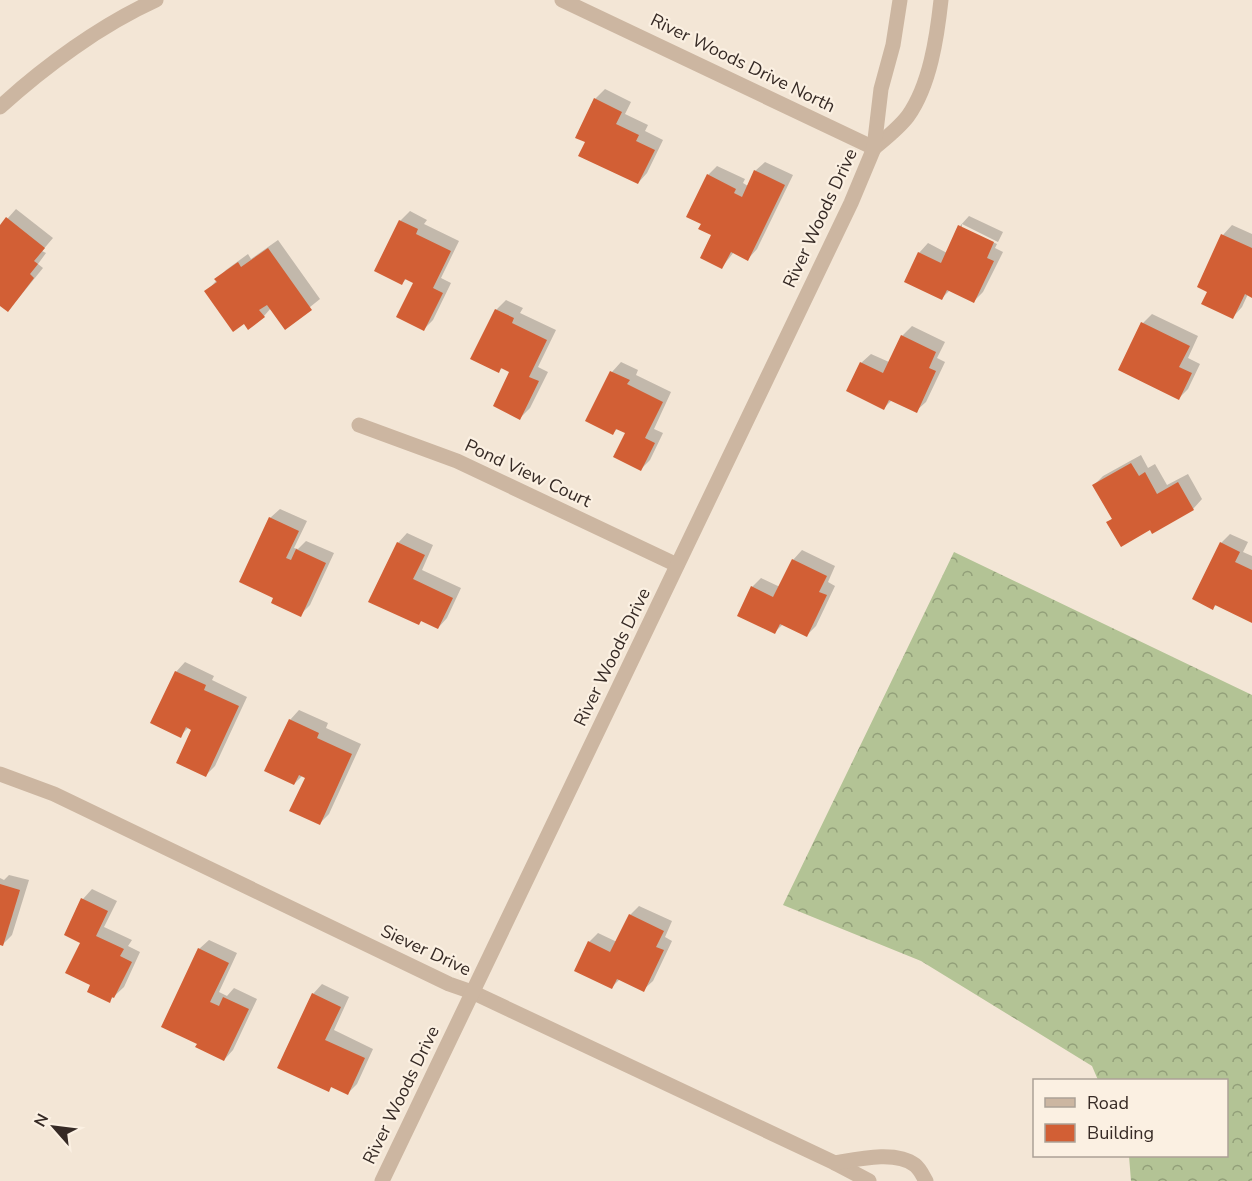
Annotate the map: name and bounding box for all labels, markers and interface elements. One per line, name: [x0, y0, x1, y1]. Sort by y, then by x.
street label: River Woods Drive North: [647, 8, 839, 118]
street label: River Woods Drive: [777, 144, 863, 292]
street label: Pond View Court: [461, 433, 596, 513]
street label: River Woods Drive: [568, 584, 656, 730]
street label: Siever Drive: [377, 919, 475, 981]
street label: River Woods Drive: [357, 1022, 445, 1168]
legend: [1033, 1079, 1228, 1157]
text: Road: [1087, 1091, 1129, 1115]
north arrow: [24, 1097, 84, 1157]
text: N: [29, 1110, 54, 1131]
text: Building: [1087, 1121, 1154, 1145]

